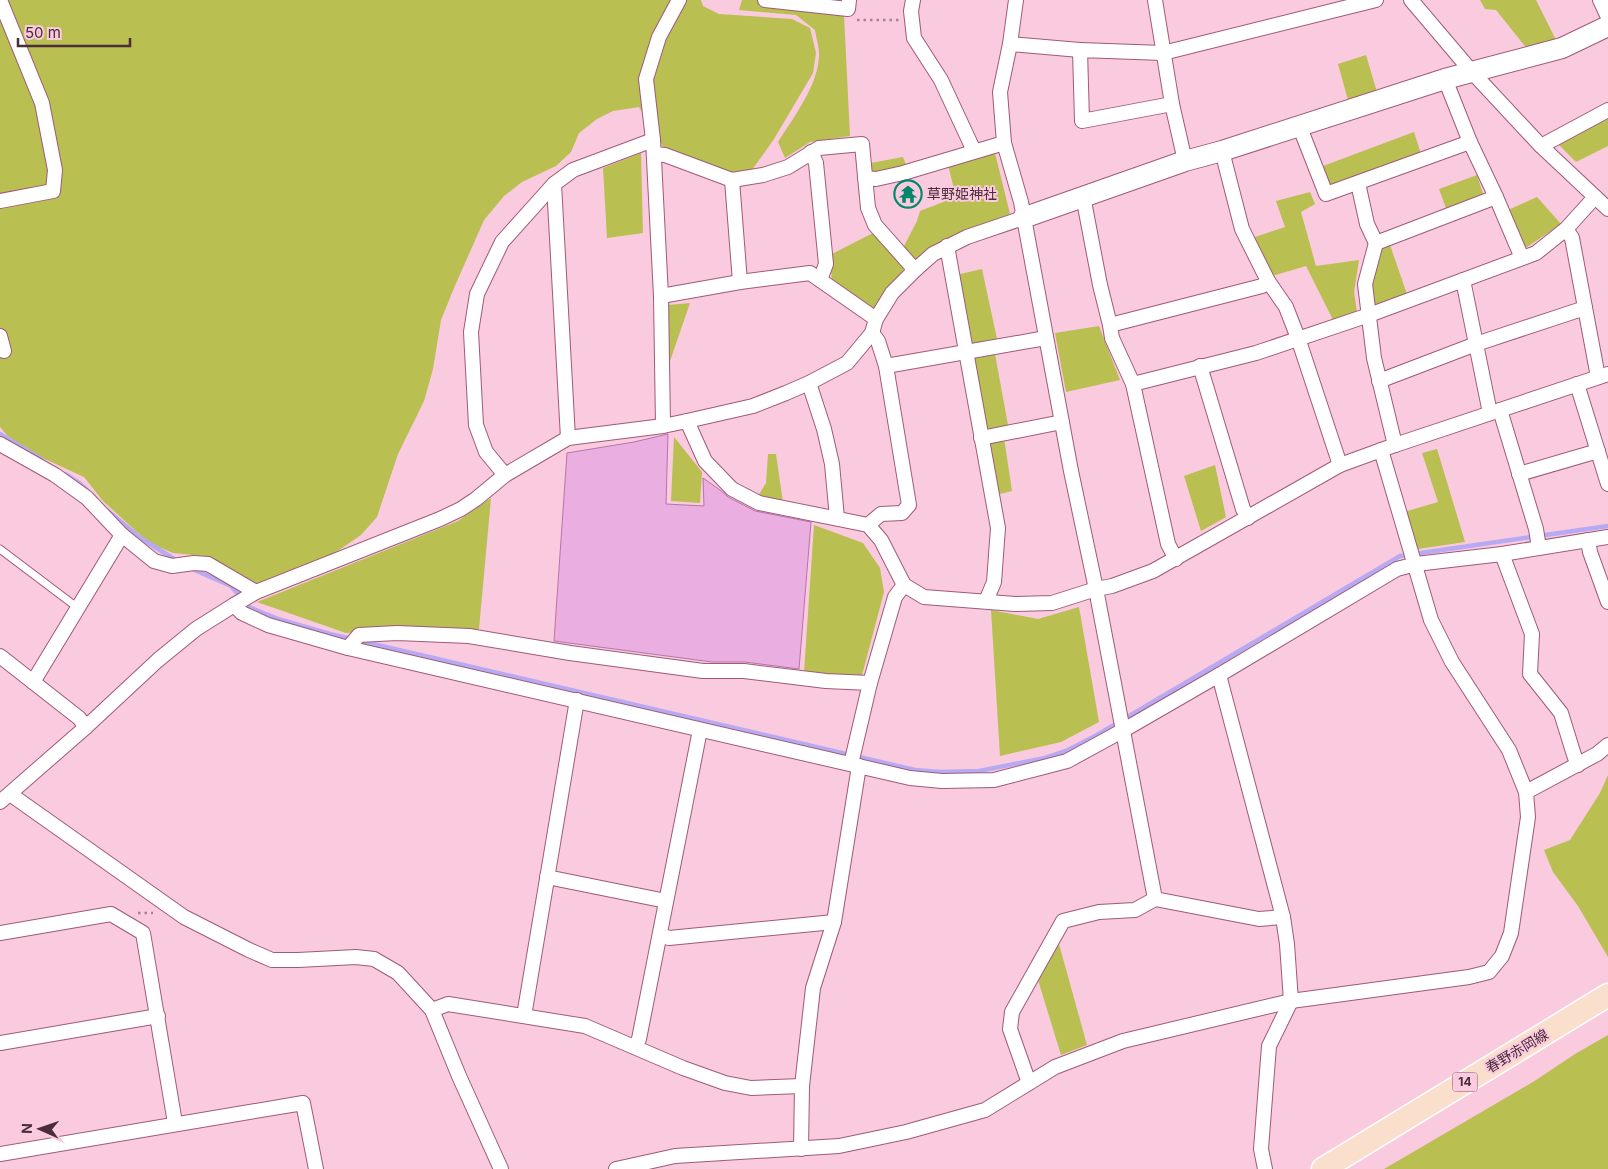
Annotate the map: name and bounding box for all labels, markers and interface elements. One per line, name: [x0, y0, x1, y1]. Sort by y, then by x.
scale bar: [18, 15, 130, 47]
text: 50 m: [25, 23, 61, 42]
temple icon: 草野姫神社: [893, 179, 923, 209]
place label: 草野姫神社: [927, 185, 997, 202]
street label: 春野赤岡線: [1482, 1025, 1551, 1076]
road number: 14: [1452, 1072, 1478, 1092]
north arrow: [15, 1104, 65, 1154]
text: N: [18, 1123, 35, 1134]

